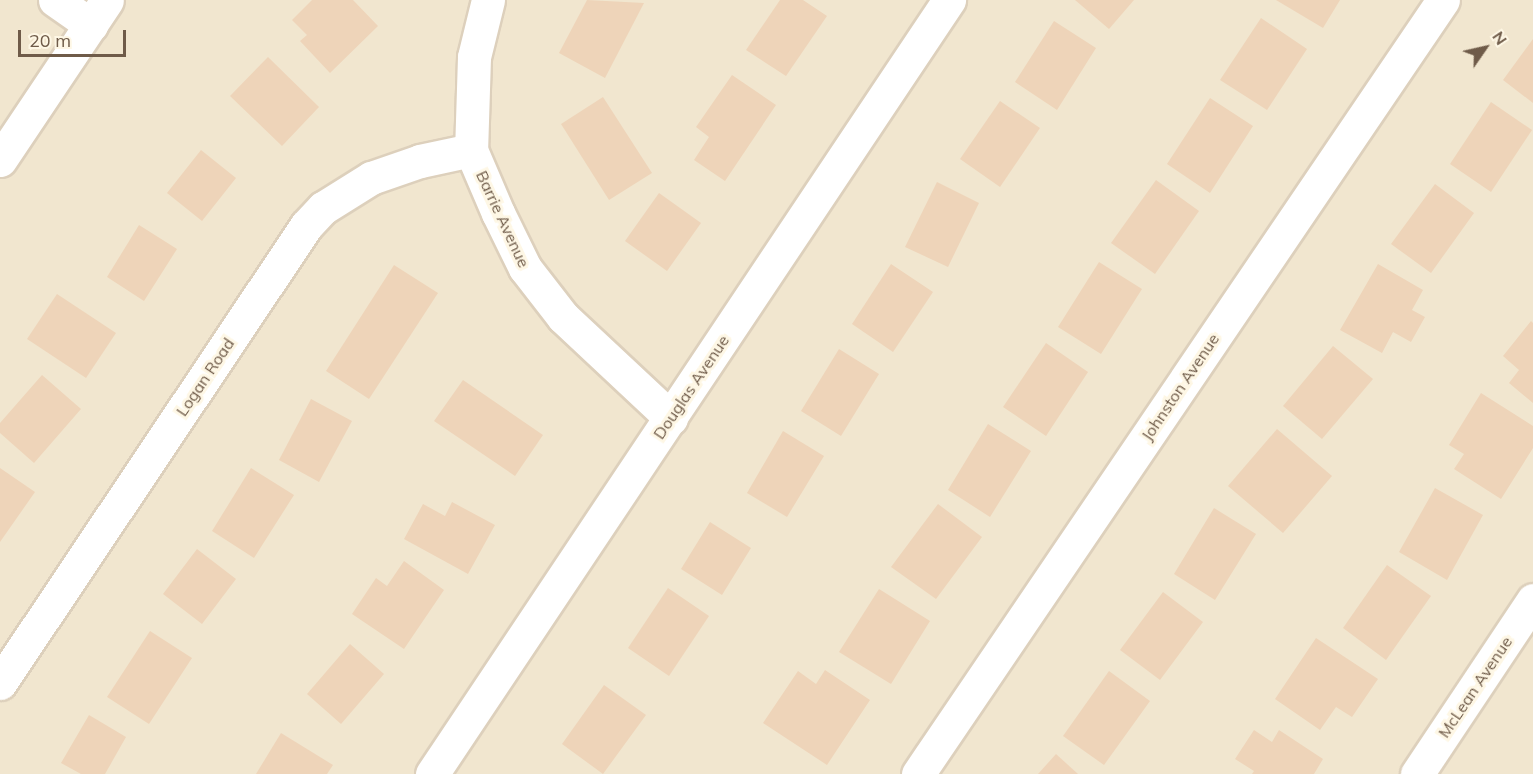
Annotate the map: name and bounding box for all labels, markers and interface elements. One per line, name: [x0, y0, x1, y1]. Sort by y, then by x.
scale bar: [21, 18, 129, 56]
north arrow: [1455, 18, 1515, 78]
text: N: [1488, 27, 1512, 49]
text: 20 m: [29, 29, 71, 52]
street label: Barrie Avenue: [472, 168, 534, 270]
street label: Johnston Avenue: [1137, 330, 1223, 444]
street label: Douglas Avenue: [649, 331, 733, 443]
street label: Logan Road: [172, 334, 238, 420]
street label: McLean Avenue: [1434, 633, 1516, 741]

